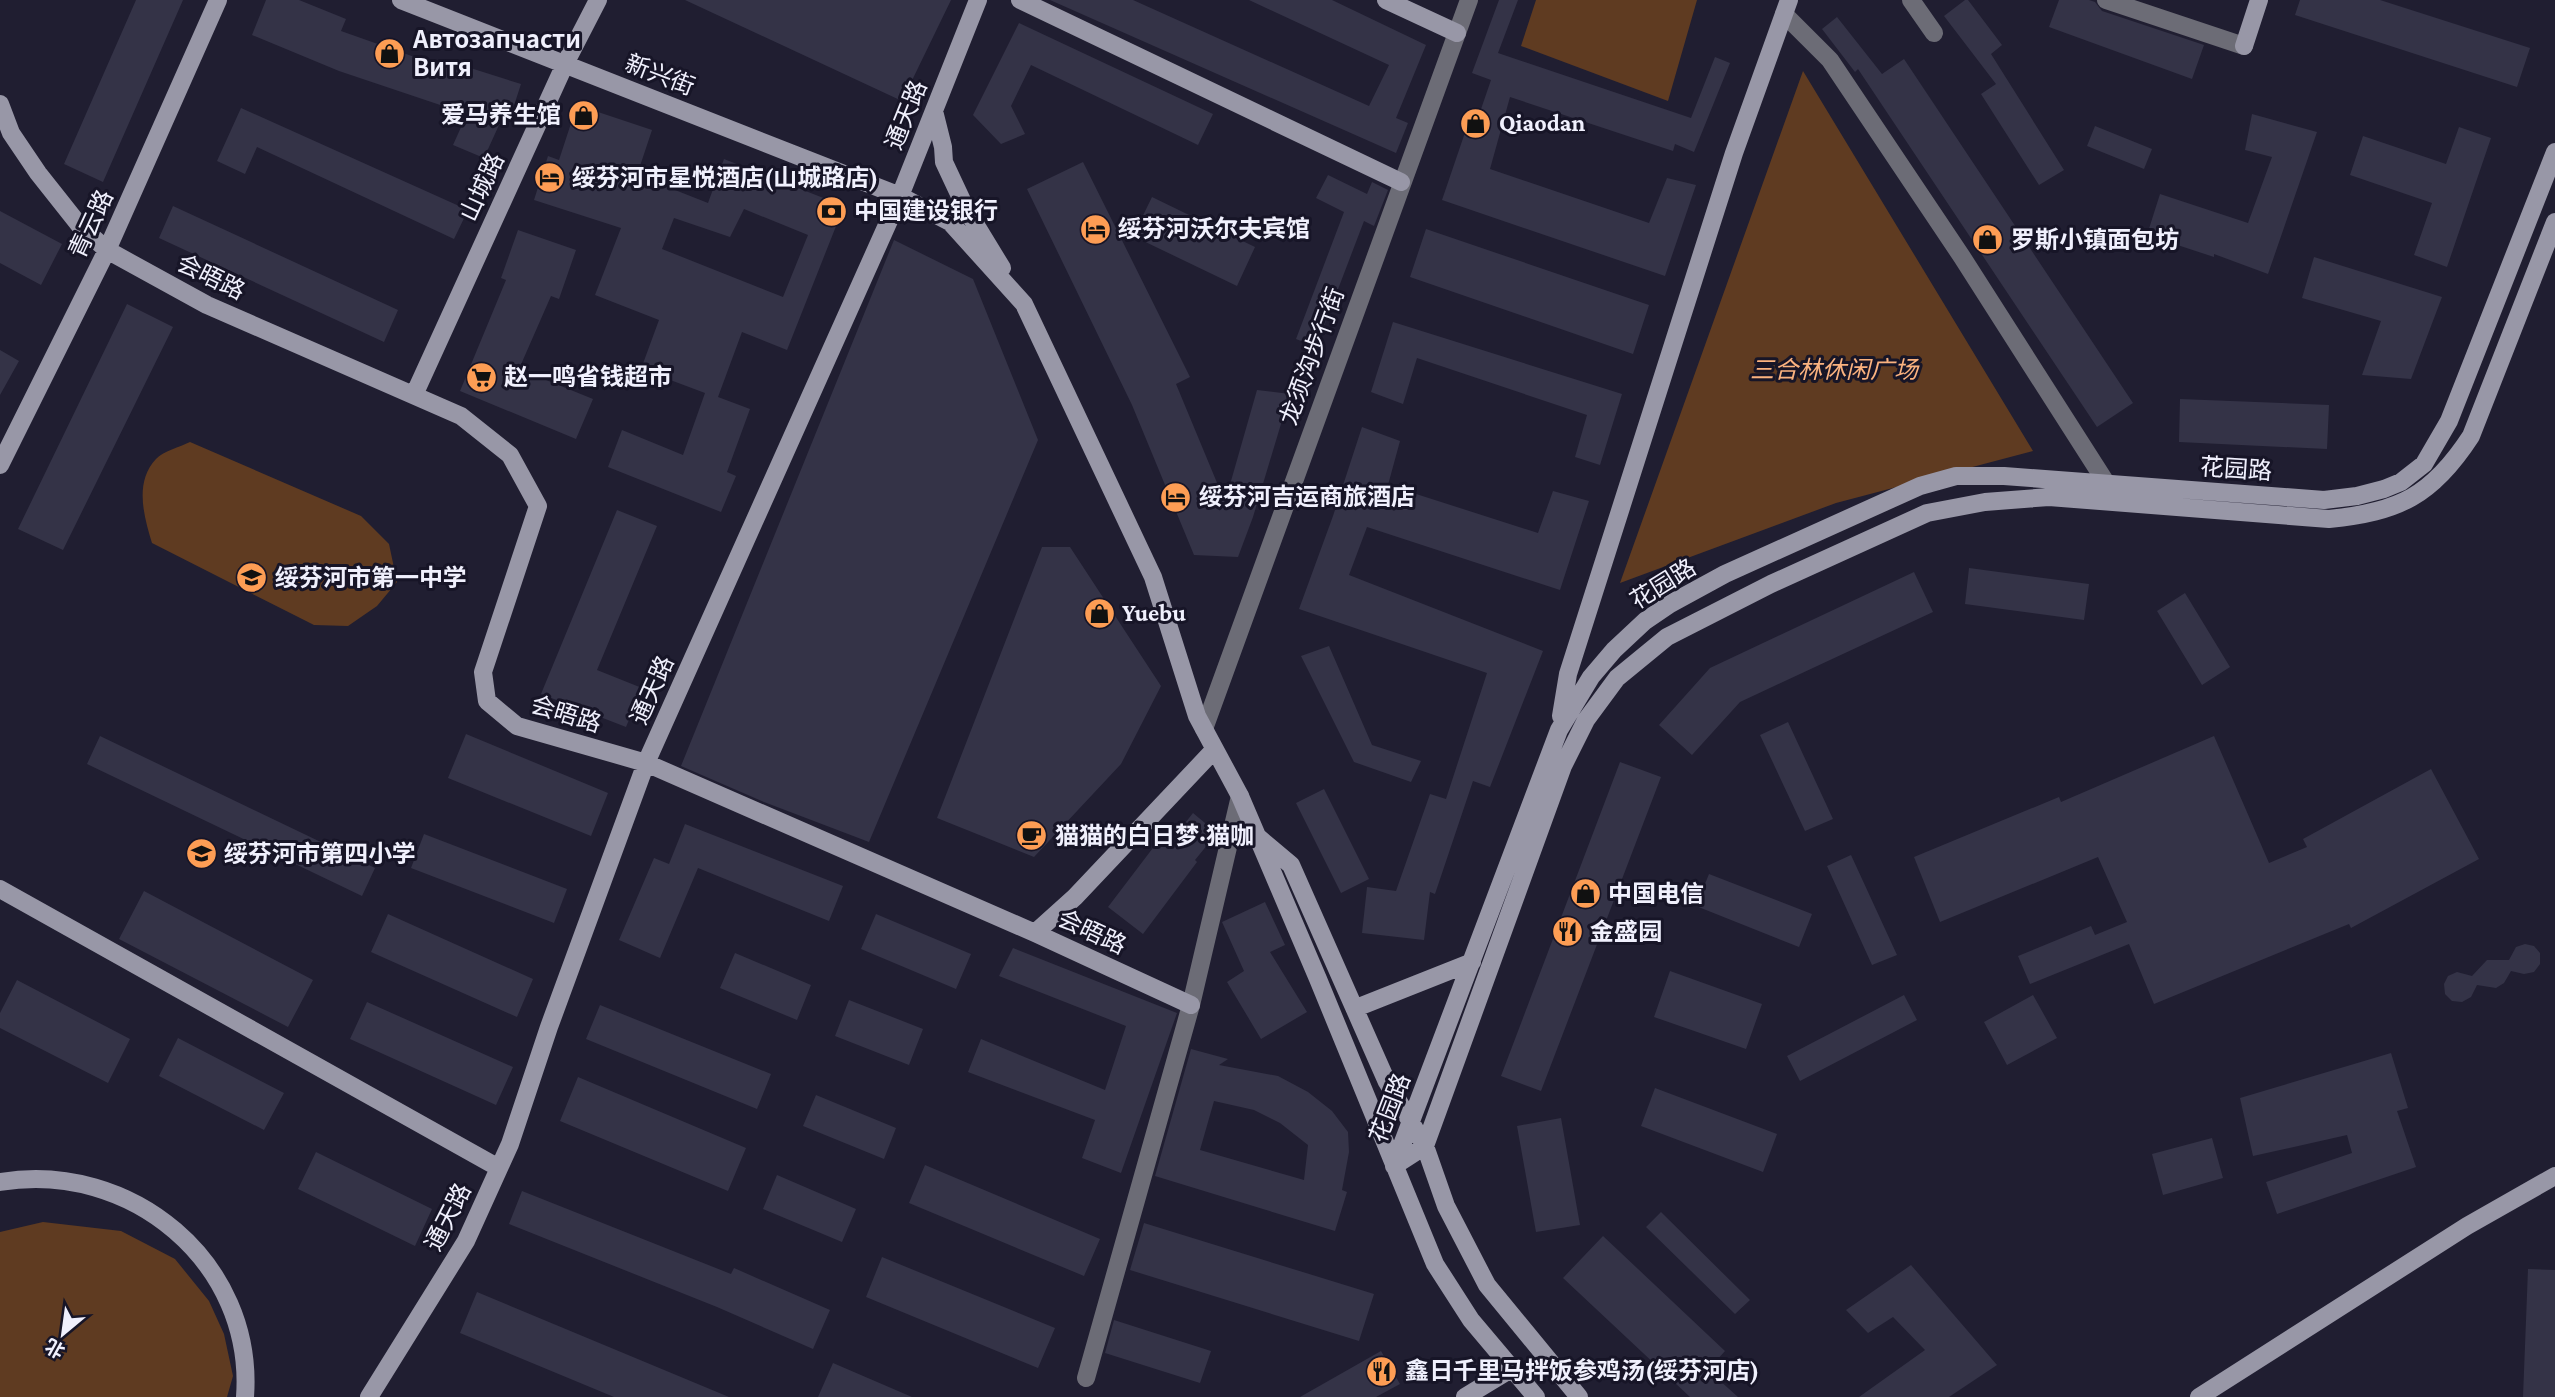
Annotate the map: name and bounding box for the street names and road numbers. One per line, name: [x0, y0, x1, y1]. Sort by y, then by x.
street label: 新兴街: [622, 49, 699, 100]
street label: 通天路: [880, 76, 932, 153]
street label: 山城路: [454, 148, 509, 225]
street label: 青云路: [63, 185, 118, 262]
street label: 会晤路: [173, 249, 249, 304]
street label: 龙须沟步行街: [1274, 284, 1349, 428]
street label: 花园路: [2199, 453, 2273, 484]
street label: 花园路: [1625, 553, 1700, 614]
street label: 通天路: [625, 651, 679, 728]
street label: 会晤路: [528, 690, 605, 737]
street label: 会晤路: [1054, 904, 1131, 959]
street label: 花园路: [1364, 1069, 1415, 1146]
street label: 通天路: [419, 1179, 476, 1255]

